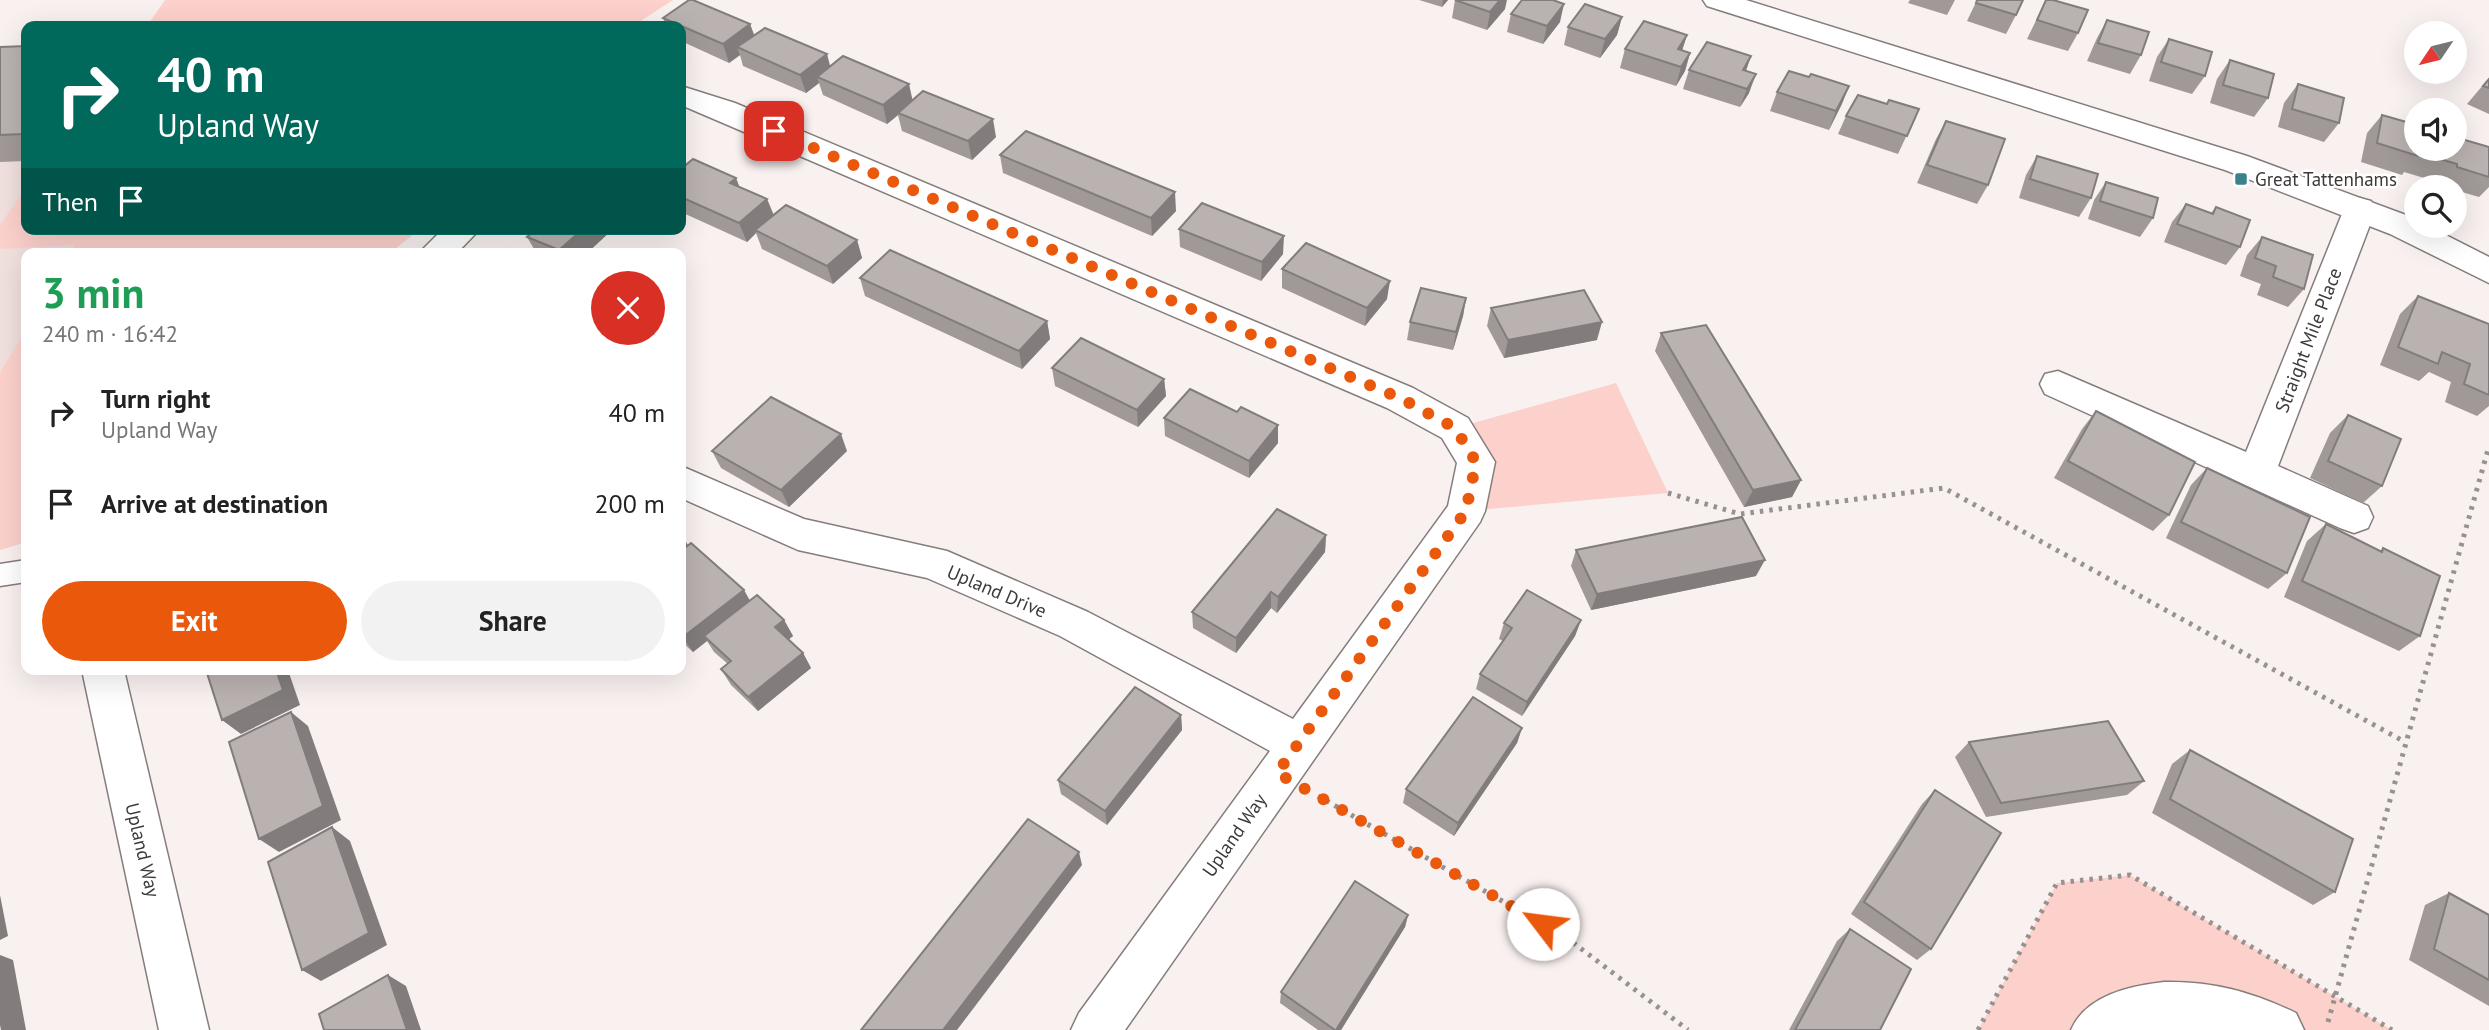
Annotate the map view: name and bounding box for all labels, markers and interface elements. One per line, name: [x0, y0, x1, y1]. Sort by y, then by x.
north arrow: [2404, 21, 2468, 84]
map controls: [2404, 21, 2467, 238]
text: 40 m: [157, 42, 264, 106]
icon: right: [42, 49, 133, 140]
button: sound: [2404, 98, 2467, 161]
pin: [744, 101, 804, 161]
text: Upland Way: [157, 104, 319, 146]
icon: arrive: [755, 112, 793, 150]
place label: Great Tattenhams: [2255, 167, 2397, 191]
marker: Great Tattenhams: [2233, 171, 2249, 187]
button: search: [2404, 175, 2467, 238]
icon: arrive: [112, 182, 150, 220]
text: Then: [42, 185, 98, 218]
street label: Straight Mile Place: [2269, 264, 2347, 416]
text: 3 min: [42, 265, 144, 320]
button: close: [591, 271, 665, 345]
text: 240 m · 16:42: [42, 319, 178, 348]
text: Turn right: [101, 382, 210, 415]
icon: right: [42, 394, 80, 432]
text: 40 m: [609, 396, 665, 429]
text: Upland Way: [101, 415, 217, 444]
icon: arrive: [42, 485, 80, 523]
text: Arrive at destination: [101, 487, 328, 520]
text: 200 m: [594, 487, 665, 520]
street label: Upland Drive: [944, 559, 1050, 623]
button: Exit: [42, 581, 347, 661]
button: Share: [361, 581, 665, 661]
street label: Upland Way: [1197, 789, 1272, 881]
street label: Upland Way: [120, 800, 166, 900]
position arrow: [1506, 887, 1580, 961]

